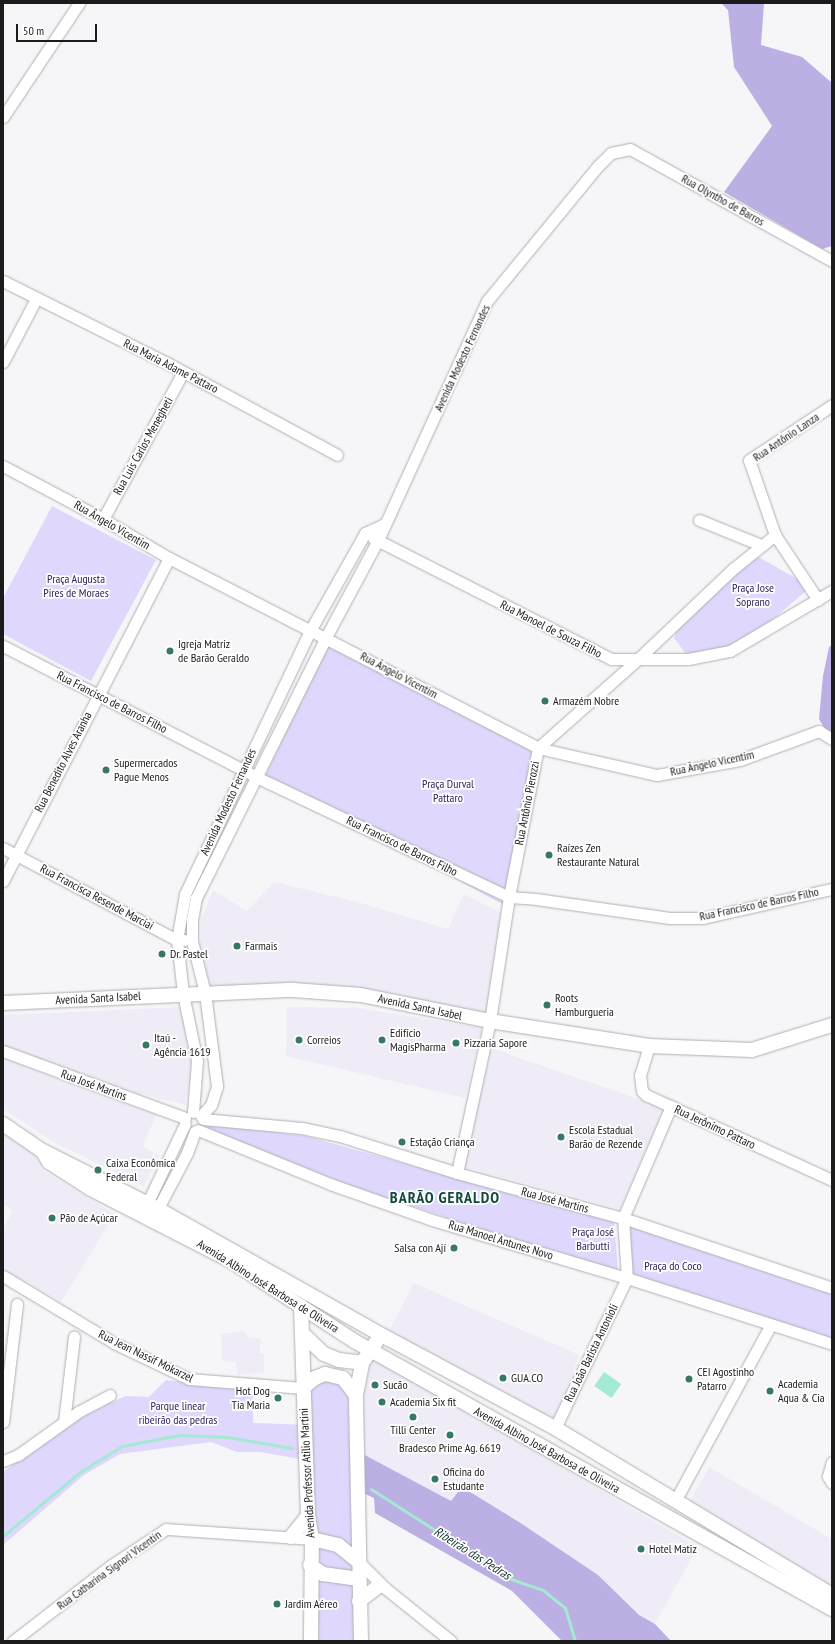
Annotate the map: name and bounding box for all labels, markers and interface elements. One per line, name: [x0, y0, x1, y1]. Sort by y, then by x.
scale bar: [18, 16, 99, 42]
text: 50 m: [23, 23, 44, 38]
street label: Rua Olyntho de Barros: [679, 171, 767, 229]
street label: Avenida Modesto Fernandes: [431, 302, 493, 414]
street label: Rua Maria Adame Pattaro: [121, 336, 221, 396]
street label: Rua Luís Carlos Menegheti: [110, 395, 176, 497]
street label: Rua Antônio Lanza: [750, 409, 822, 465]
street label: Rua Ângelo Vicentim: [71, 497, 153, 553]
park label: Praça Augusta Pires de Moraes: [43, 572, 109, 600]
park label: Praça Jose Soprano: [732, 581, 774, 609]
street label: Rua Manoel de Souza Filho: [498, 597, 604, 661]
place label: Igreja Matriz de Barão Geraldo: [178, 637, 249, 665]
marker: Igreja Matriz de Barão Geraldo: [165, 646, 175, 656]
street label: Rua Ângelo Vicentim: [358, 648, 440, 702]
street label: Rua Francisco de Barros Filho: [55, 668, 169, 736]
place label: Armazém Nobre: [553, 694, 619, 708]
marker: Armazém Nobre: [540, 696, 550, 706]
street label: Rua Benedito Alves Aranha: [31, 709, 95, 815]
street label: Avenida Modesto Fernandes: [197, 746, 259, 858]
street label: Rua Ângelo Vicentim: [668, 747, 756, 779]
place label: Supermercados Pague Menos: [114, 756, 177, 784]
street label: Rua Antônio Pierozzi: [512, 760, 542, 846]
marker: Supermercados Pague Menos: [101, 765, 111, 775]
park label: Praça Durval Pattaro: [422, 777, 474, 805]
street label: Rua Francisco de Barros Filho: [344, 813, 460, 879]
place label: Raízes Zen Restaurante Natural: [557, 841, 639, 869]
marker: Raízes Zen Restaurante Natural: [544, 850, 554, 860]
street label: Rua Francisca Resende Marciai: [38, 861, 156, 933]
street label: Rua Francisco de Barros Filho: [698, 884, 820, 924]
place label: Farmais: [245, 939, 277, 953]
marker: Farmais: [232, 941, 242, 951]
place label: Dr. Pastel: [170, 947, 209, 961]
marker: Dr. Pastel: [157, 949, 167, 959]
street label: Avenida Santa Isabel: [55, 989, 141, 1007]
street label: Avenida Santa Isabel: [377, 991, 463, 1023]
place label: Roots Hamburgueria: [555, 991, 614, 1019]
marker: Roots Hamburgueria: [542, 1000, 552, 1010]
place label: Edifício MagisPharma: [390, 1026, 446, 1054]
place label: Itaú - Agência 1619: [154, 1031, 211, 1059]
place label: Correios: [307, 1033, 341, 1047]
marker: Correios: [294, 1035, 304, 1045]
marker: Edifício MagisPharma: [377, 1035, 387, 1045]
place label: Pizzaria Sapore: [464, 1036, 527, 1050]
marker: Pizzaria Sapore: [451, 1038, 461, 1048]
marker: Itaú - Agência 1619: [141, 1040, 151, 1050]
street label: Rua José Martins: [59, 1066, 129, 1104]
street label: Rua Jerônimo Pattaro: [672, 1102, 758, 1152]
place label: Escola Estadual Barão de Rezende: [569, 1123, 643, 1151]
marker: Escola Estadual Barão de Rezende: [556, 1132, 566, 1142]
place label: Estação Criança: [410, 1135, 474, 1149]
marker: Estação Criança: [397, 1137, 407, 1147]
place label: Caixa Econômica Federal: [106, 1156, 175, 1184]
marker: Caixa Econômica Federal: [93, 1165, 103, 1175]
street label: Rua José Martins: [520, 1184, 590, 1216]
district label: BARÃO GERALDO: [390, 1187, 500, 1207]
place label: Pão de Açúcar: [60, 1211, 118, 1225]
marker: Pão de Açúcar: [47, 1213, 57, 1223]
street label: Rua Manoel Antunes Novo: [447, 1217, 555, 1263]
park label: Praça José Barbutti: [572, 1225, 614, 1253]
street label: Avenida Albino José Barbosa de Oliveira: [194, 1236, 342, 1336]
place label: Salsa con Ají: [394, 1241, 446, 1255]
marker: Salsa con Ají: [449, 1243, 459, 1253]
park label: Praça do Coco: [644, 1259, 702, 1273]
street label: Rua João Batista Antonioli: [561, 1301, 621, 1405]
street label: Rua Jean Nassif Mokarzel: [96, 1327, 196, 1385]
place label: CEI Agostinho Patarro: [697, 1365, 755, 1393]
place label: GUA.CO: [511, 1371, 543, 1385]
marker: GUA.CO: [498, 1373, 508, 1383]
marker: CEI Agostinho Patarro: [684, 1374, 694, 1384]
place label: Academia Aqua & Cia: [778, 1377, 825, 1405]
place label: Sucão: [383, 1378, 408, 1392]
marker: Sucão: [370, 1380, 380, 1390]
place label: Hot Dog Tia Maria: [232, 1384, 270, 1412]
marker: Academia Aqua & Cia: [765, 1386, 775, 1396]
marker: Hot Dog Tia Maria: [273, 1393, 283, 1403]
place label: Academia Six fit: [390, 1395, 456, 1409]
marker: Academia Six fit: [377, 1397, 387, 1407]
park label: Parque linear ribeirão das pedras: [139, 1399, 217, 1427]
street label: Avenida Albino José Barbosa de Oliveira: [471, 1404, 623, 1496]
street label: Avenida Professor Atílio Martini: [296, 1408, 318, 1538]
marker: Tilli Center: [408, 1412, 418, 1422]
place label: Tilli Center: [390, 1423, 436, 1437]
marker: Bradesco Prime Ag. 6619: [445, 1430, 455, 1440]
place label: Bradesco Prime Ag. 6619: [398, 1441, 502, 1455]
place label: Oficina do Estudante: [443, 1465, 485, 1493]
marker: Oficina do Estudante: [430, 1474, 440, 1484]
water label: Ribeirão das Pedras: [431, 1524, 513, 1584]
street label: Rua Catharina Signori Vicentin: [54, 1527, 164, 1613]
place label: Hotel Matiz: [649, 1542, 697, 1556]
marker: Hotel Matiz: [636, 1544, 646, 1554]
place label: Jardim Aéreo: [285, 1597, 338, 1611]
marker: Jardim Aéreo: [272, 1599, 282, 1609]

